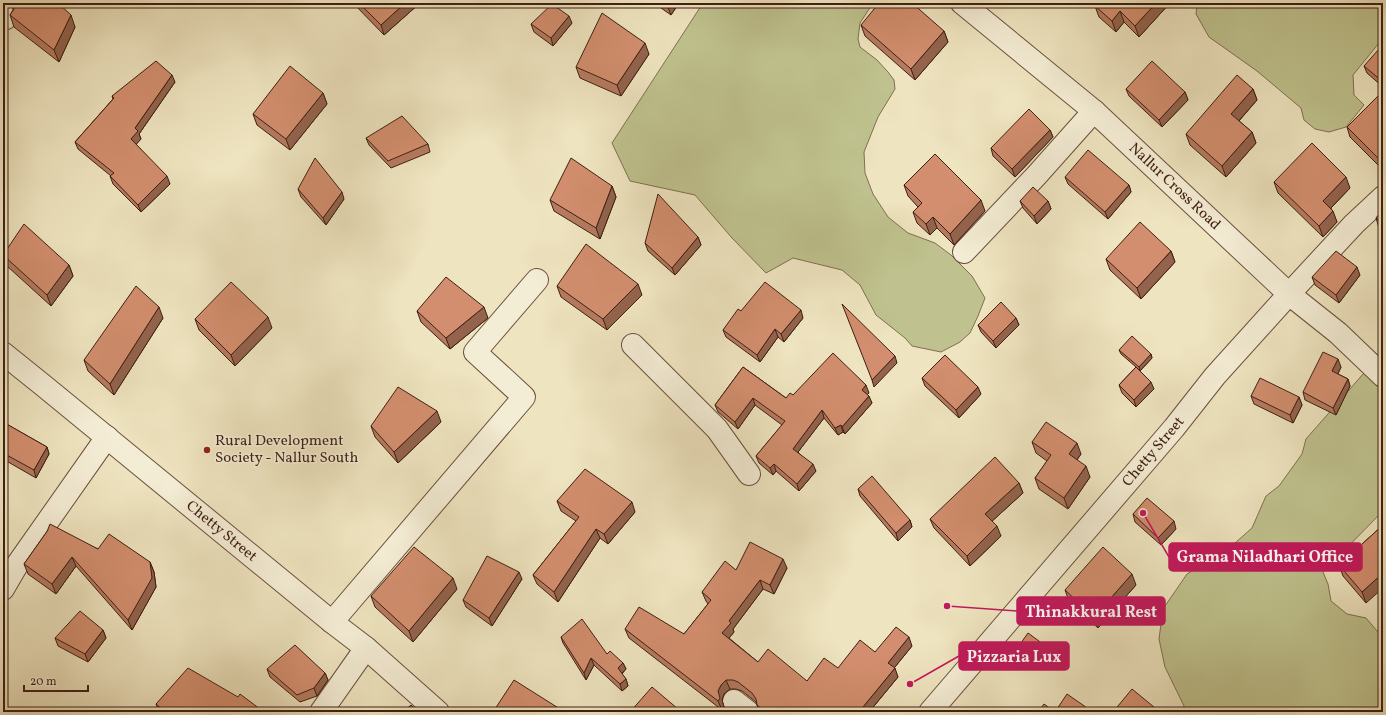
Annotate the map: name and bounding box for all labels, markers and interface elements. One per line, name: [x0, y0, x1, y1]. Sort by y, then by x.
street label: Nallur Cross Road: [1124, 138, 1225, 235]
street label: Chetty Street: [1117, 412, 1190, 491]
place label: Rural Development Society - Nallur South: [215, 431, 359, 469]
marker: Rural Development Society - Nallur South: [202, 445, 212, 455]
street label: Chetty Street: [181, 496, 261, 567]
callout: Grama Niladhari Office: [1169, 543, 1362, 571]
text: Grama Niladhari Office: [1177, 547, 1353, 569]
callout: Thinakkural Rest: [1017, 597, 1165, 625]
text: Thinakkural Rest: [1025, 602, 1157, 624]
callout: Pizzaria Lux: [959, 642, 1069, 670]
text: Pizzaria Lux: [967, 647, 1061, 669]
scale bar: [24, 667, 88, 693]
text: 20 m: [30, 674, 57, 690]

